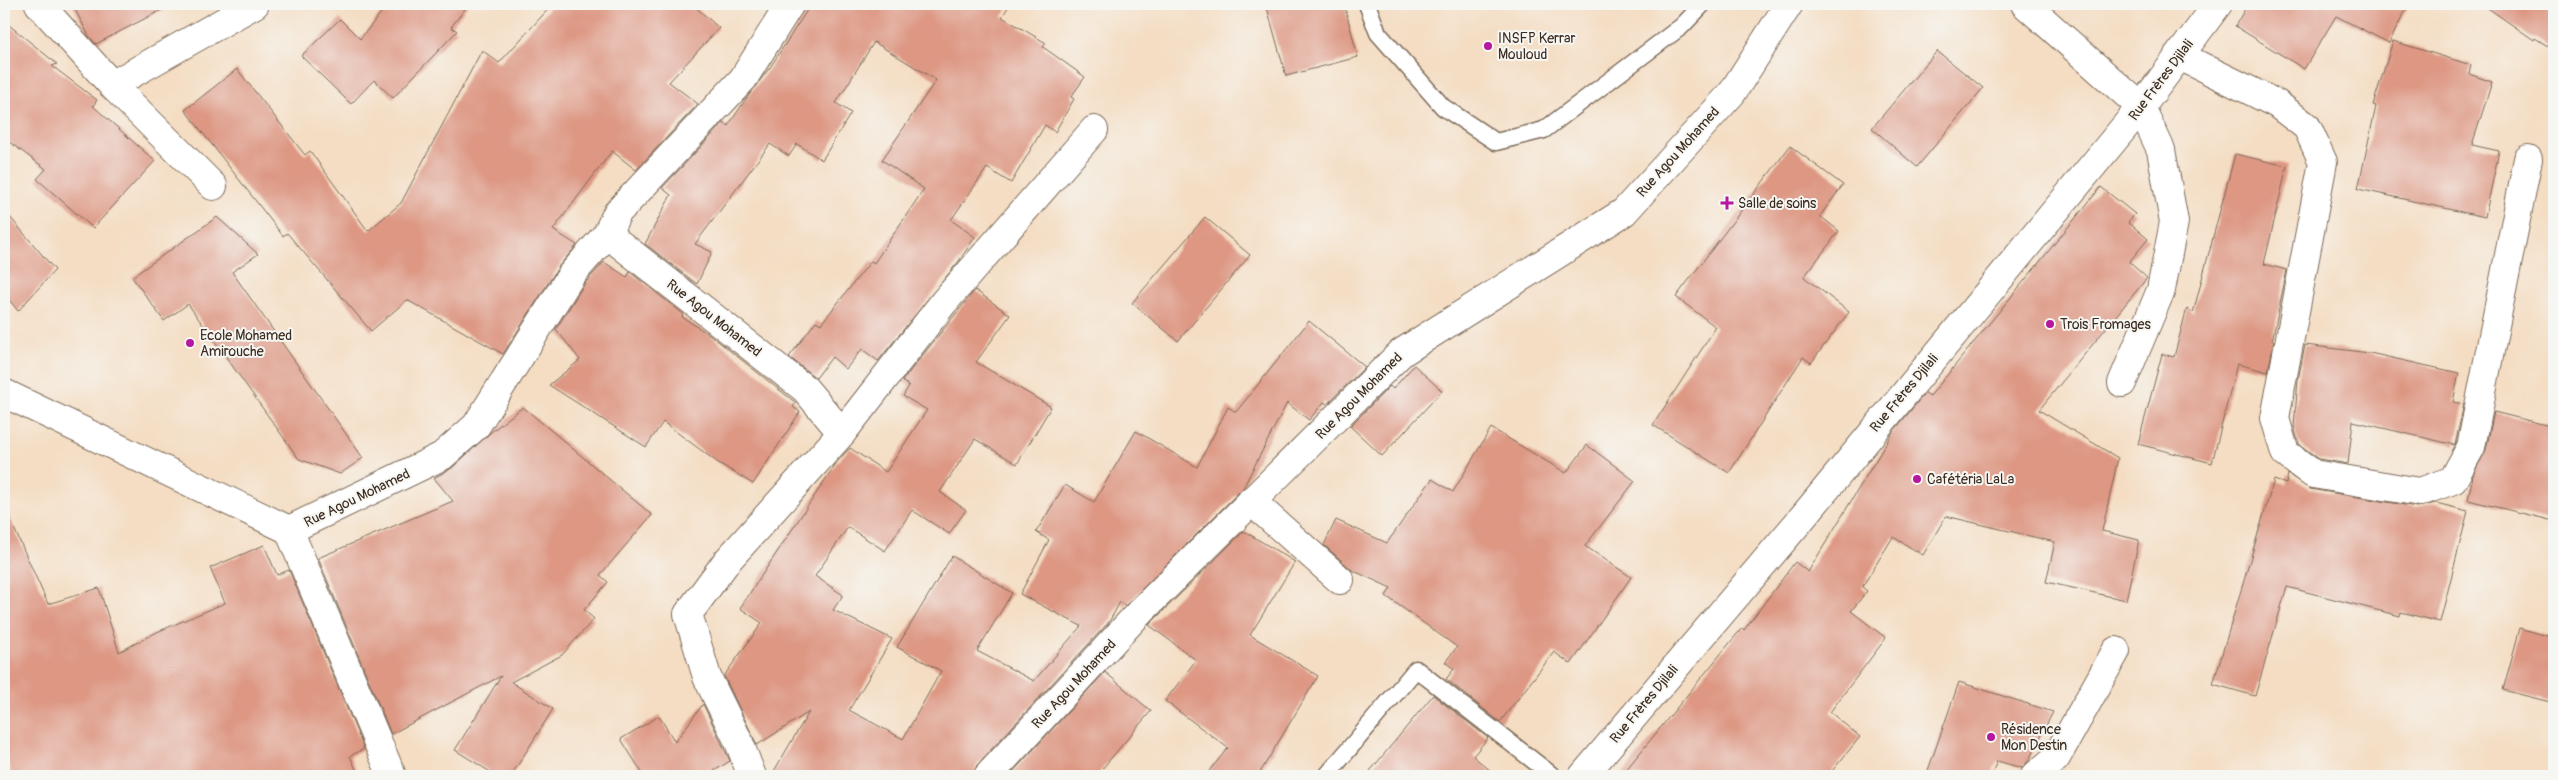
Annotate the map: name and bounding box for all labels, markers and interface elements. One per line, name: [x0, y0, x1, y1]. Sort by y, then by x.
place label: INSFP Kerrar Mouloud: [1498, 30, 1576, 63]
street label: Rue Frères Djilali: [2125, 36, 2197, 124]
marker: INSFP Kerrar Mouloud: [1482, 40, 1494, 52]
street label: Rue Agou Mohamed: [1633, 103, 1723, 201]
place label: Salle de soins: [1738, 195, 1817, 212]
marker: Salle de soins: [1720, 196, 1734, 210]
street label: Rue Agou Mohamed: [663, 276, 765, 360]
place label: Trois Fromages: [2060, 316, 2152, 333]
marker: Trois Fromages: [2044, 318, 2056, 330]
place label: Ecole Mohamed Amirouche: [200, 327, 292, 360]
marker: Ecole Mohamed Amirouche: [184, 337, 196, 349]
street label: Rue Agou Mohamed: [1312, 349, 1406, 443]
street label: Rue Frères Djilali: [1866, 350, 1942, 436]
street label: Rue Agou Mohamed: [301, 465, 413, 531]
place label: Cafétéria LaLa: [1927, 471, 2014, 488]
marker: Cafétéria LaLa: [1911, 473, 1923, 485]
street label: Rue Agou Mohamed: [1028, 636, 1120, 732]
street label: Rue Frères Djilali: [1606, 661, 1682, 747]
place label: Résidence Mon Destin: [2001, 721, 2067, 754]
marker: Résidence Mon Destin: [1985, 731, 1997, 743]

